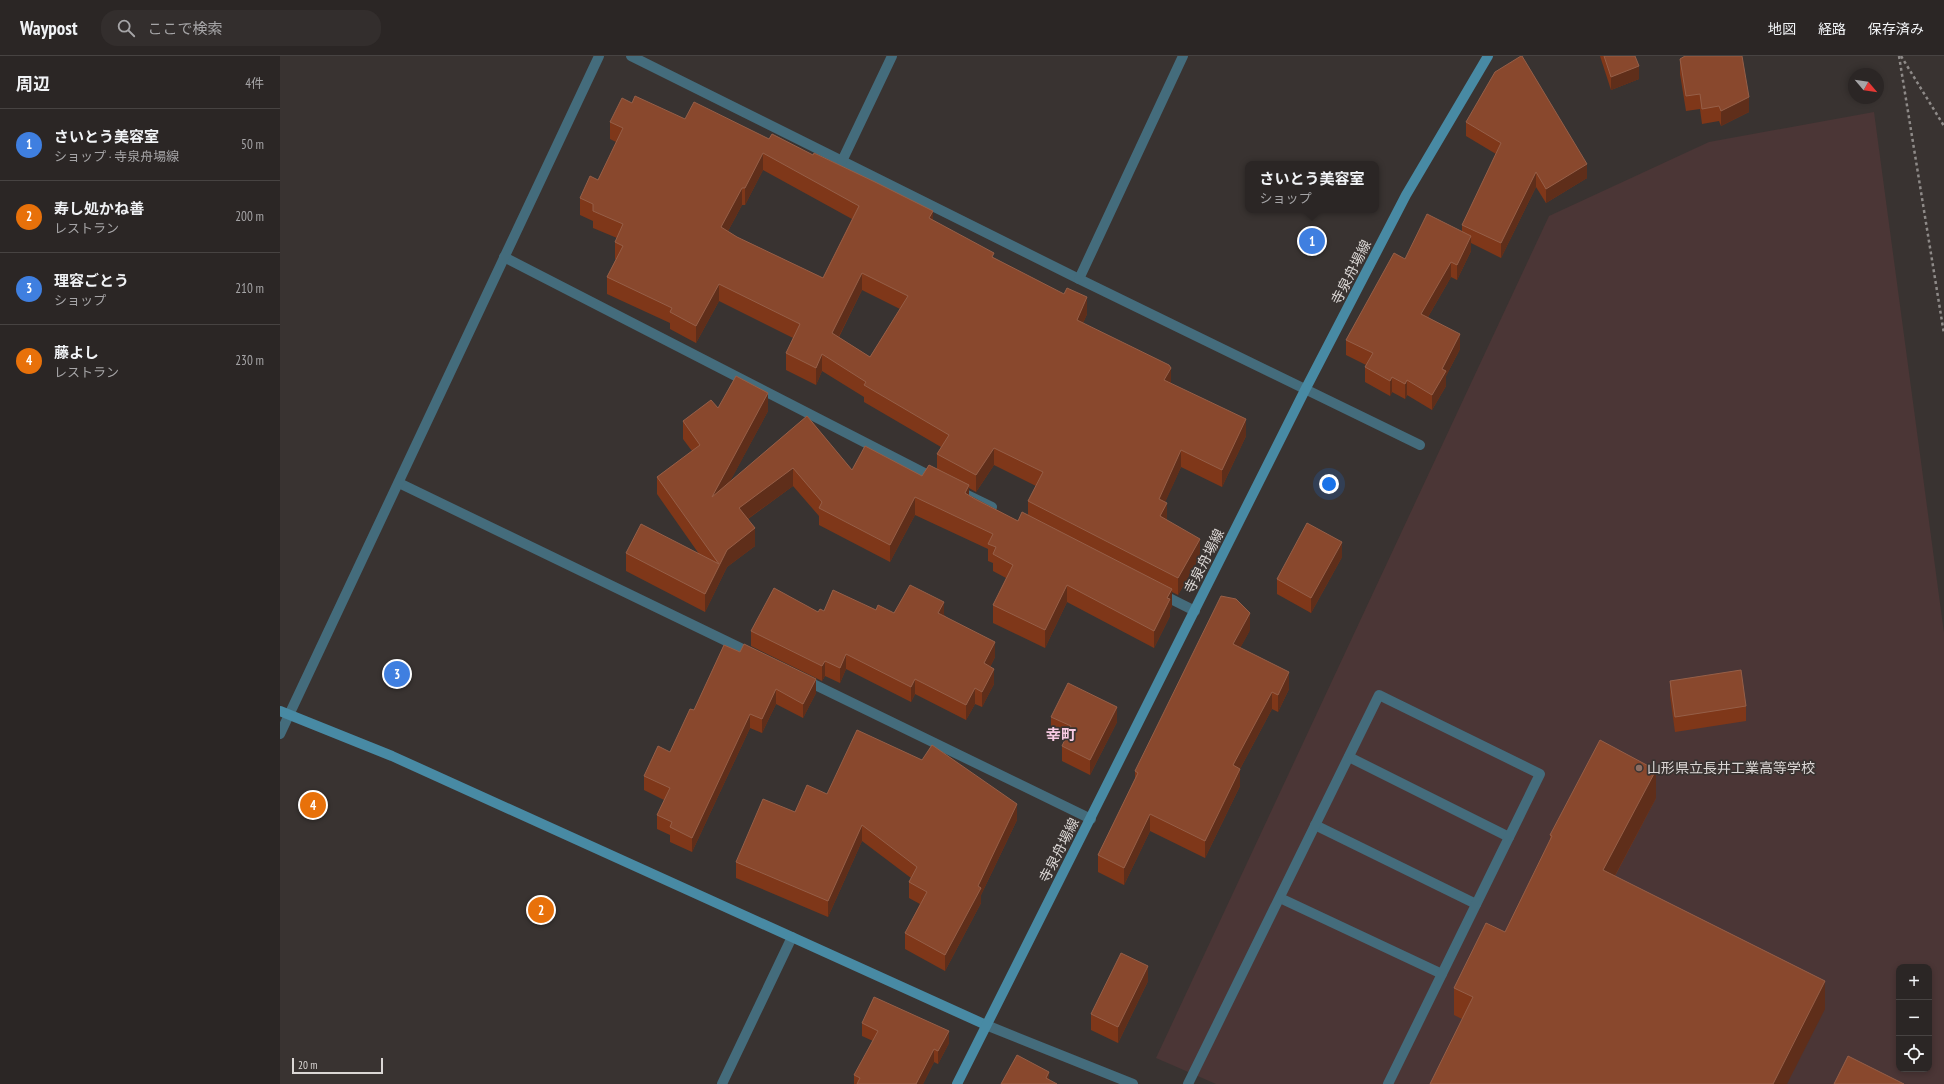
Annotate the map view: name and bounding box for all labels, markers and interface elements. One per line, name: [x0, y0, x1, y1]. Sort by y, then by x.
search box: [101, 10, 381, 46]
text: Waypost: [20, 16, 77, 40]
icon: search: [115, 17, 137, 39]
text: ここで検索: [147, 19, 222, 38]
text: 地図: [1768, 20, 1796, 38]
text: 経路: [1818, 20, 1846, 38]
text: 保存済み: [1868, 20, 1924, 38]
north arrow: [1848, 68, 1884, 104]
text: 周辺: [16, 73, 50, 95]
text: 4件: [245, 75, 264, 92]
text: さいとう美容室: [54, 127, 159, 146]
text: 1: [26, 136, 32, 153]
text: 50 m: [241, 136, 264, 153]
text: ショップ · 寺泉舟場線: [54, 148, 179, 165]
popup: [1245, 161, 1379, 213]
text: さいとう美容室: [1259, 169, 1365, 188]
text: ショップ: [1259, 190, 1312, 207]
text: 寿し処かね善: [54, 199, 144, 218]
text: 2: [26, 208, 32, 225]
text: 200 m: [235, 208, 264, 225]
text: レストラン: [54, 220, 119, 237]
pin: 1: [1299, 226, 1325, 256]
street label: 寺泉舟場線: [1327, 237, 1375, 307]
text: 理容ごとう: [54, 271, 129, 290]
text: 3: [26, 280, 32, 297]
text: 210 m: [235, 280, 264, 297]
text: ショップ: [54, 292, 106, 309]
text: 藤よし: [54, 343, 99, 362]
text: 4: [26, 352, 32, 369]
text: 230 m: [235, 352, 264, 369]
text: レストラン: [54, 364, 119, 381]
your location: [1319, 474, 1339, 494]
street label: 寺泉舟場線: [1180, 526, 1228, 596]
pin: 3: [384, 659, 410, 689]
district label: 幸町: [1046, 725, 1076, 744]
place label: 山形県立長井工業高等学校: [1647, 759, 1815, 777]
marker: 山形県立長井工業高等学校: [1634, 763, 1644, 773]
pin: 4: [300, 790, 326, 820]
street label: 寺泉舟場線: [1035, 815, 1083, 885]
pin: 2: [528, 895, 554, 925]
map controls: [1896, 964, 1932, 1072]
button: +: [1896, 964, 1932, 1000]
button: −: [1896, 1000, 1932, 1036]
button: locate: [1896, 1036, 1932, 1072]
scale bar: [292, 1056, 383, 1075]
text: 20 m: [298, 1058, 317, 1072]

